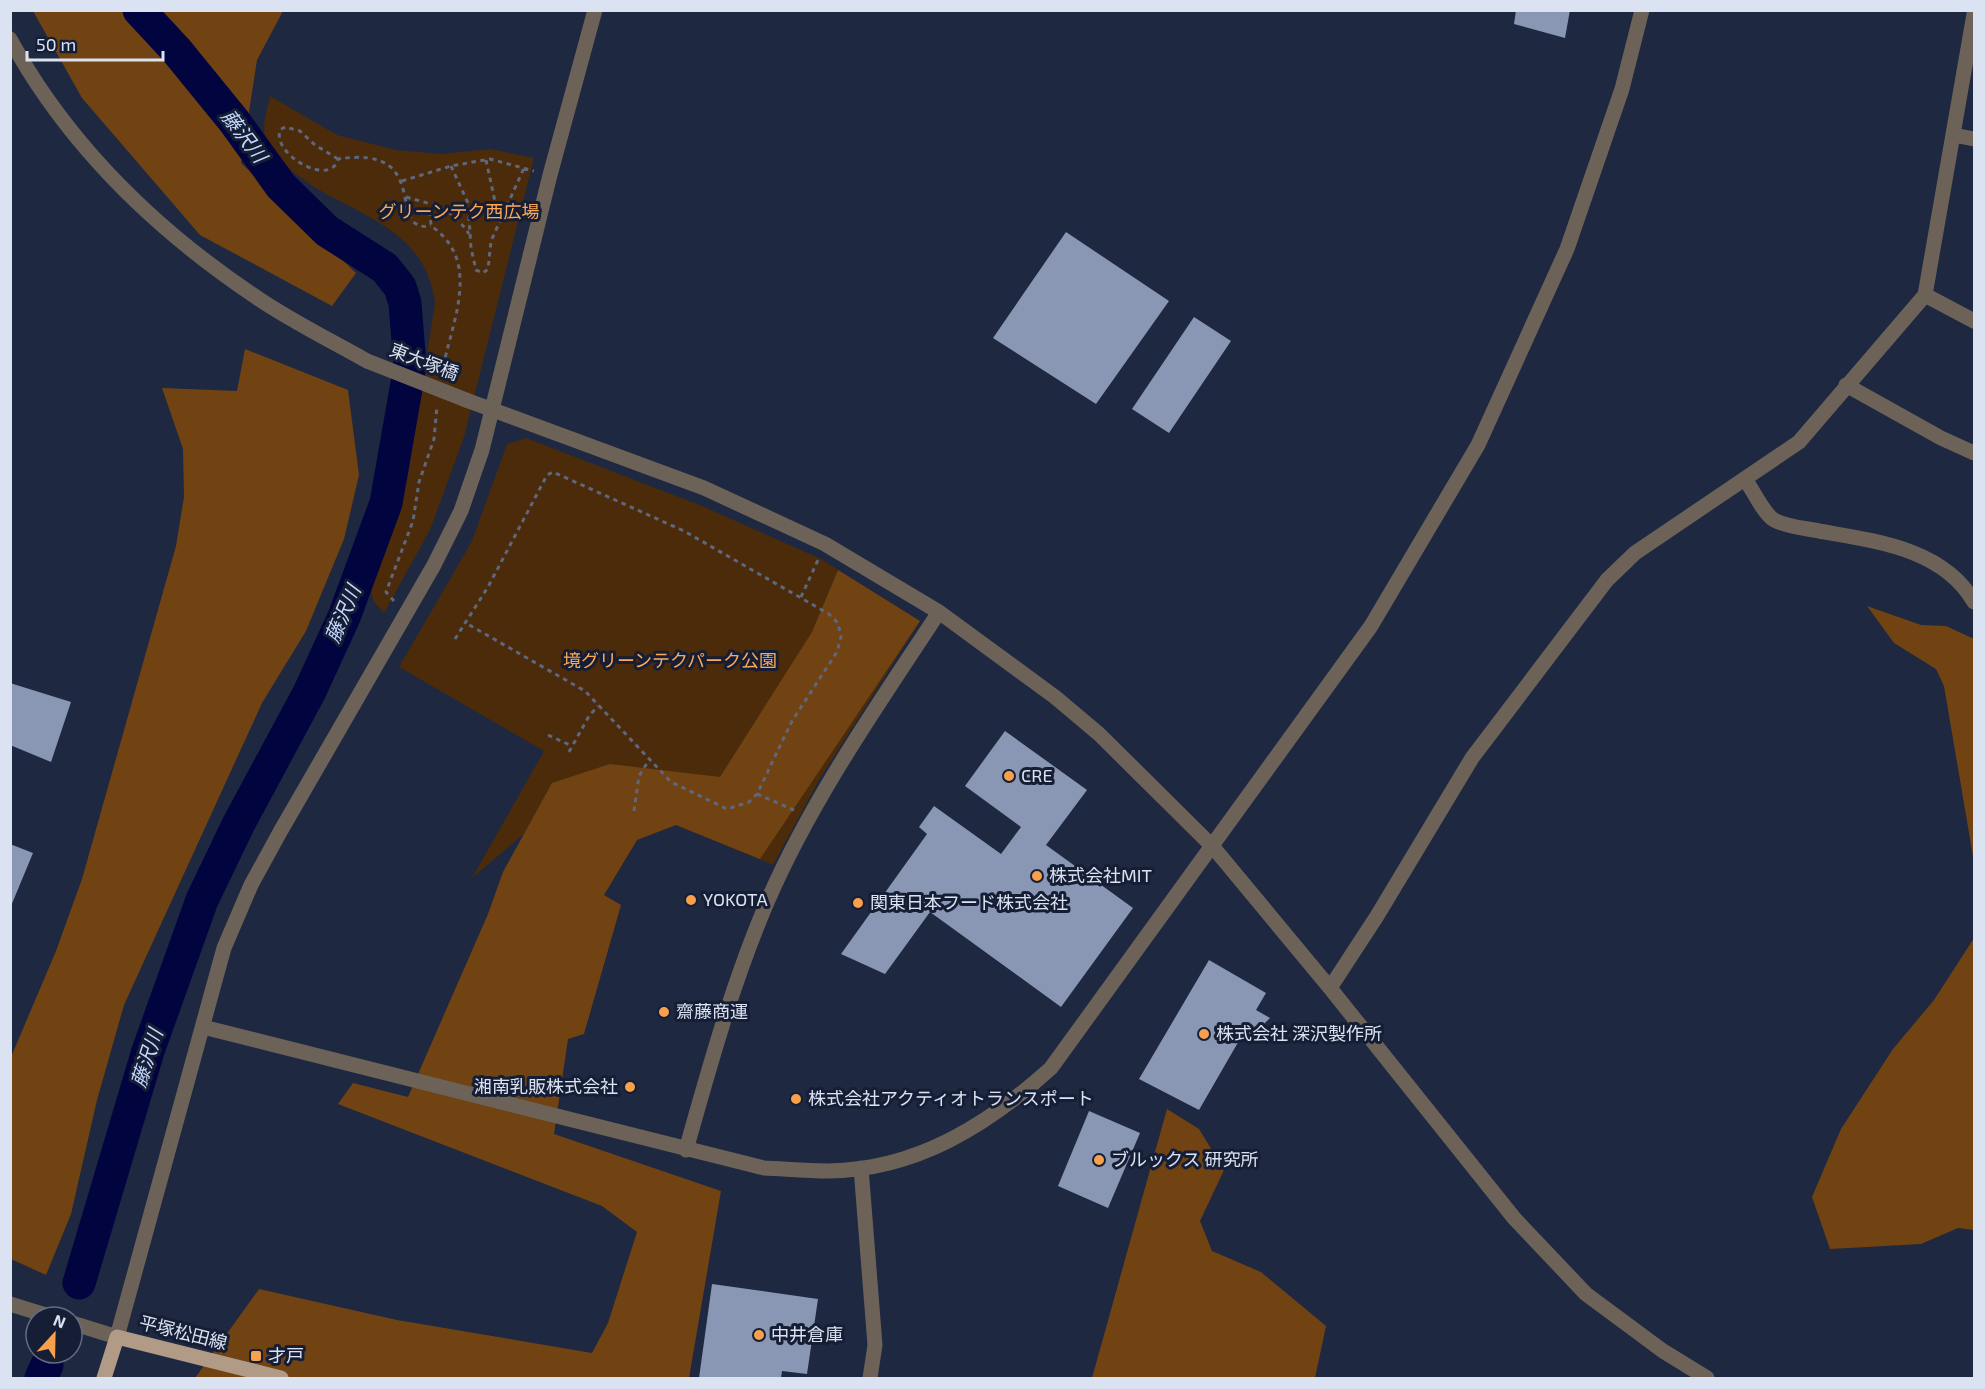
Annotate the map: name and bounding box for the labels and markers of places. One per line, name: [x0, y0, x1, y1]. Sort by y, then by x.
place label: CRE: [1021, 764, 1052, 786]
marker: CRE: [1002, 769, 1016, 783]
place label: 株式会社MIT: [1049, 864, 1153, 886]
marker: 株式会社MIT: [1030, 869, 1044, 883]
place label: YOKOTA: [703, 888, 768, 910]
place label: 関東日本フード株式会社: [870, 891, 1068, 913]
marker: YOKOTA: [684, 893, 698, 907]
marker: 関東日本フード株式会社: [851, 896, 865, 910]
place label: 齋藤商運: [676, 1000, 748, 1022]
marker: 齋藤商運: [657, 1005, 671, 1019]
place label: 株式会社 深沢製作所: [1216, 1022, 1382, 1044]
marker: 株式会社 深沢製作所: [1197, 1027, 1211, 1041]
place label: 湘南乳販株式会社: [474, 1075, 618, 1097]
marker: 湘南乳販株式会社: [623, 1080, 637, 1094]
place label: 株式会社アクティオトランスポート: [808, 1087, 1094, 1109]
marker: 株式会社アクティオトランスポート: [789, 1092, 803, 1106]
place label: ブルックス 研究所: [1111, 1148, 1258, 1170]
marker: ブルックス 研究所: [1092, 1153, 1106, 1167]
place label: 中井倉庫: [771, 1323, 843, 1345]
marker: 中井倉庫: [752, 1328, 766, 1342]
place label: 才戸: [268, 1344, 304, 1366]
marker: 才戸: [249, 1349, 263, 1363]

